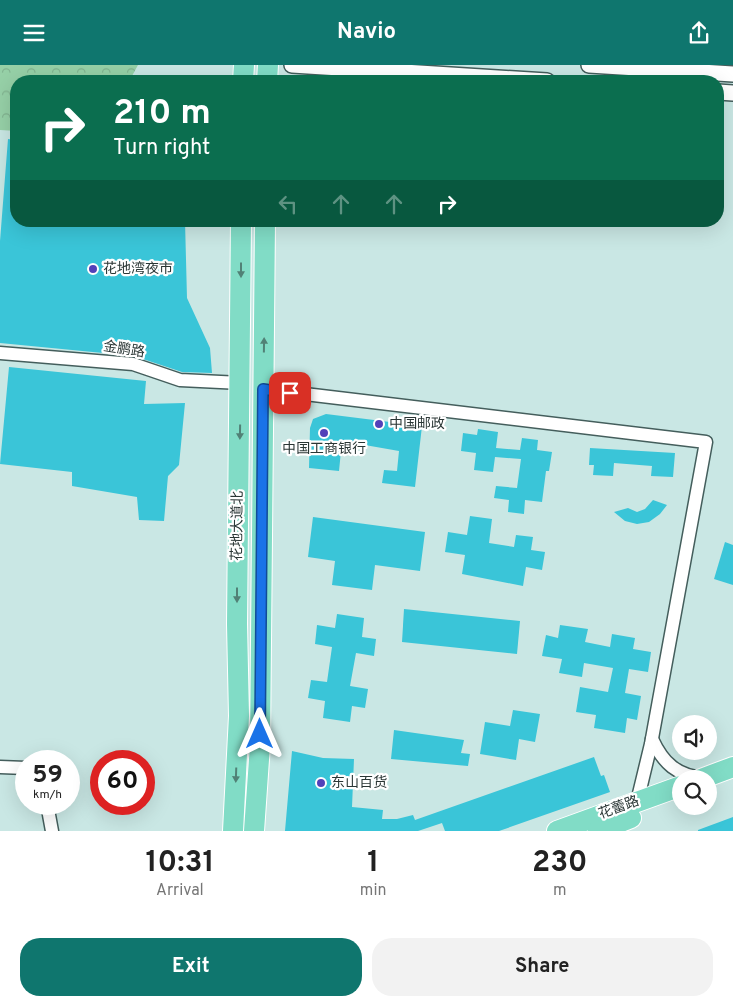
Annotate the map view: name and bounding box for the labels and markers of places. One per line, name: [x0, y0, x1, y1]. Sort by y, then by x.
place label: 花地湾夜市: [103, 261, 173, 278]
marker: 花地湾夜市: [87, 263, 99, 275]
pin: [269, 372, 311, 414]
place label: 中国邮政: [389, 416, 445, 433]
marker: 中国邮政: [373, 418, 385, 430]
marker: 中国工商银行: [318, 427, 330, 439]
place label: 中国工商银行: [282, 441, 366, 458]
place label: 东山百货: [331, 774, 387, 792]
marker: 东山百货: [315, 777, 327, 789]

